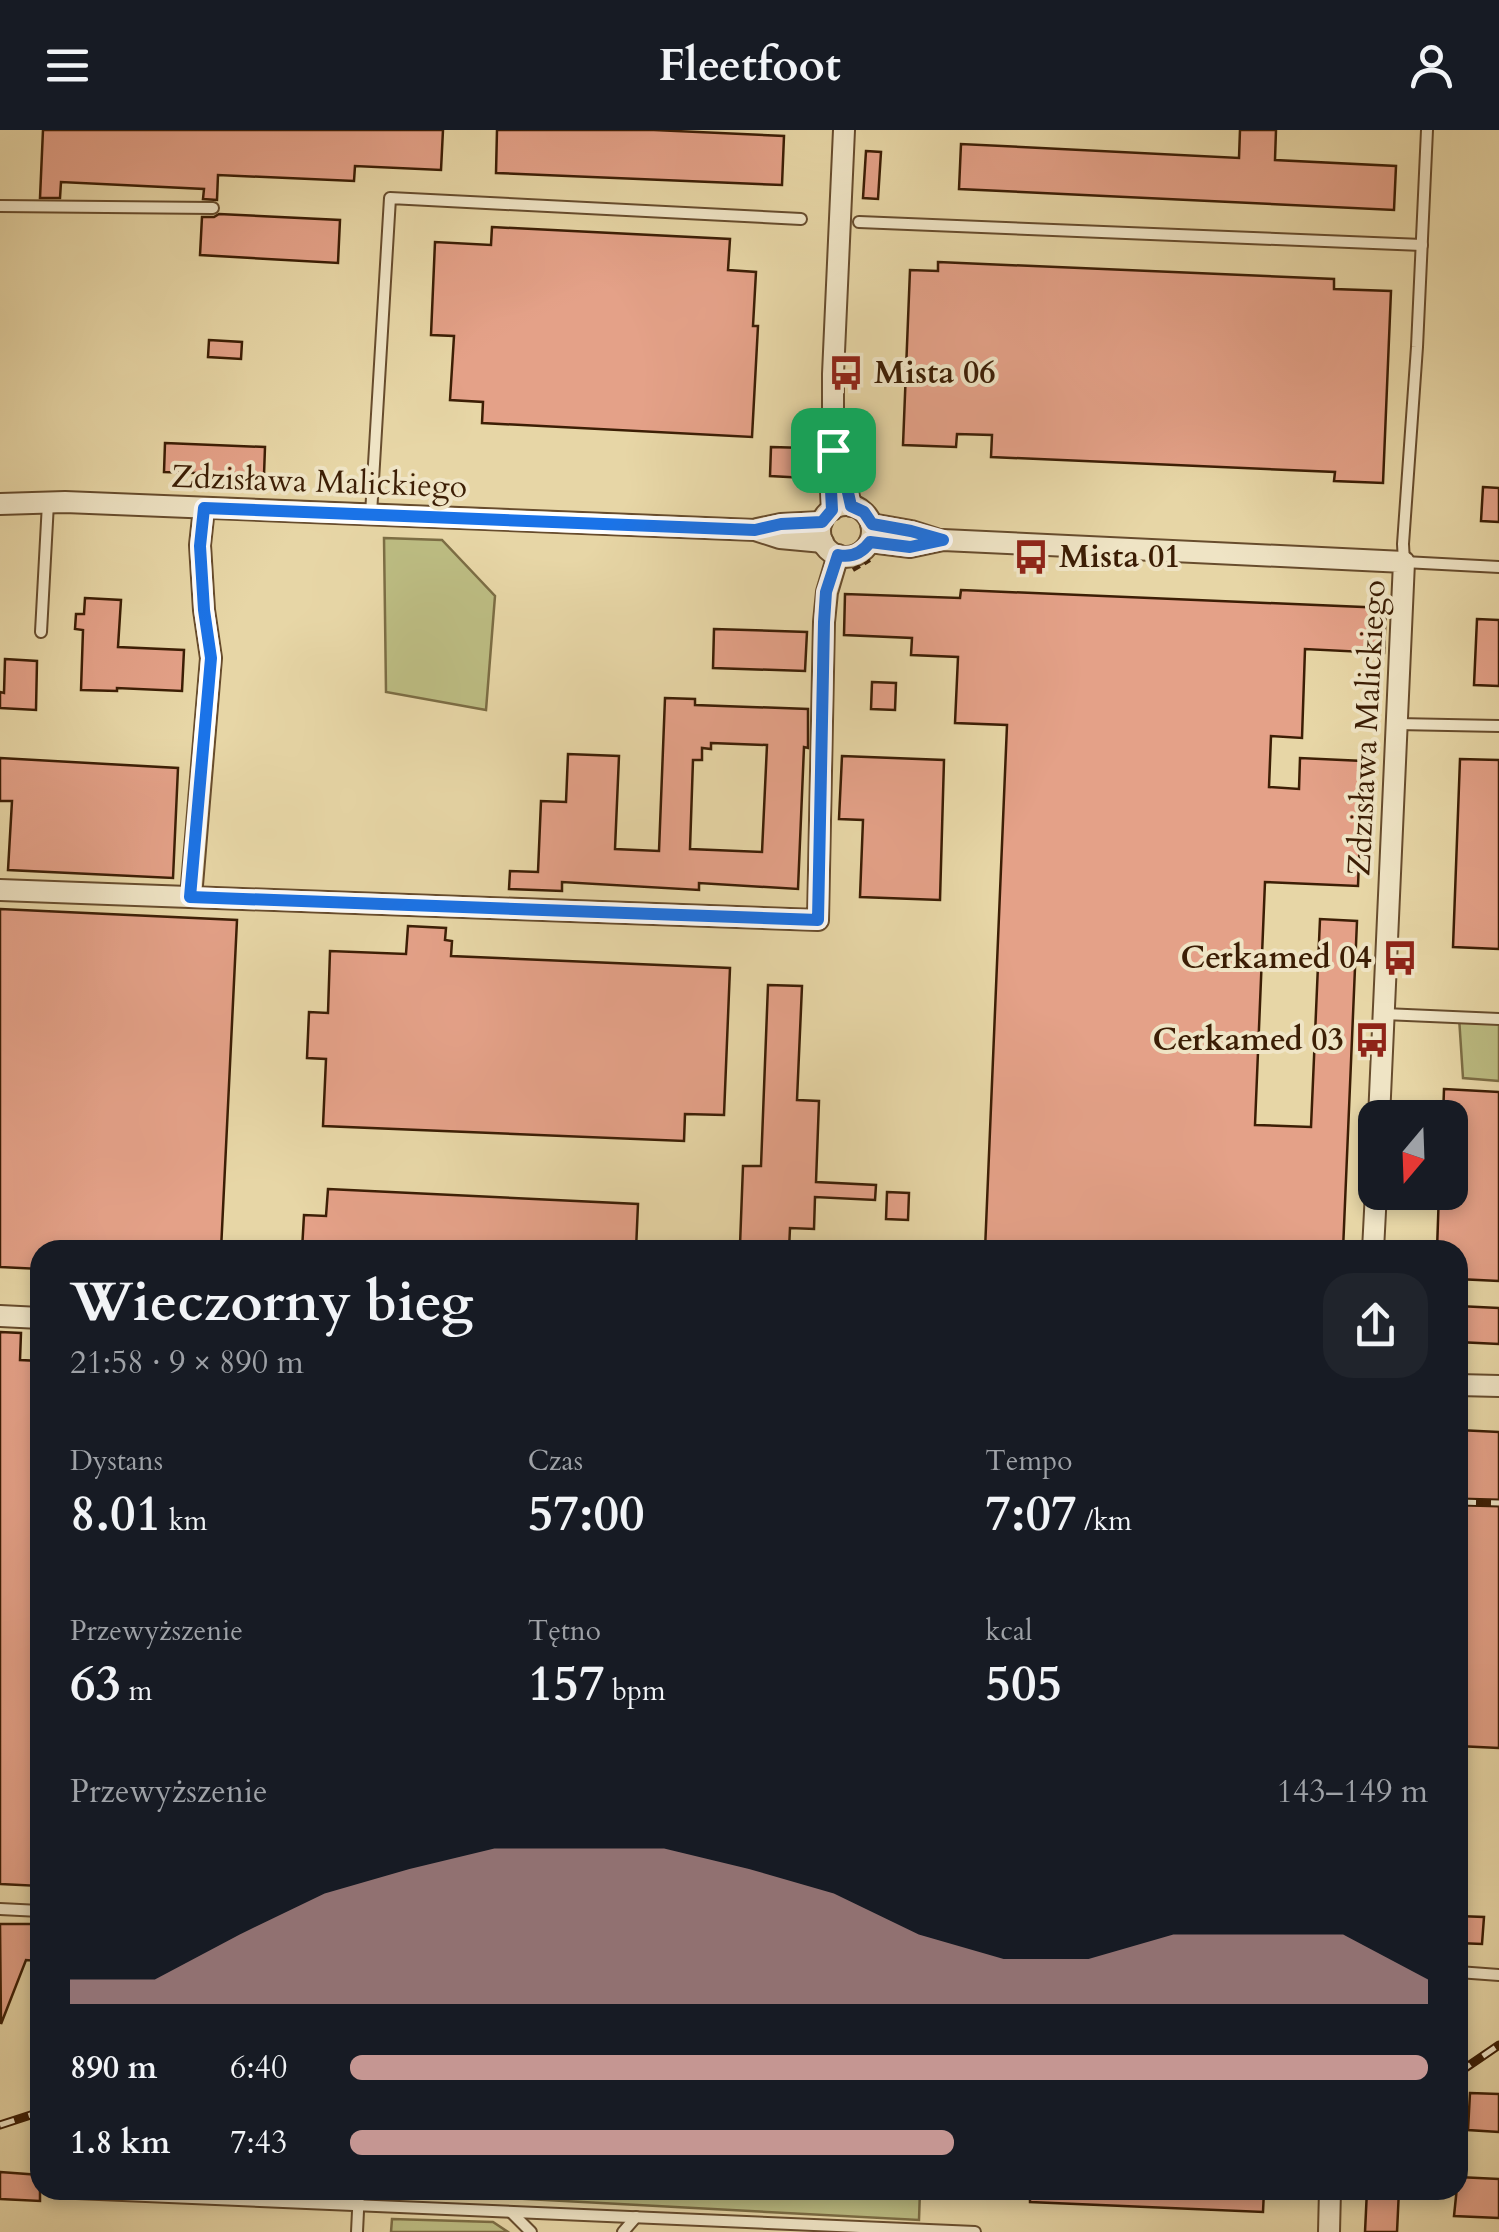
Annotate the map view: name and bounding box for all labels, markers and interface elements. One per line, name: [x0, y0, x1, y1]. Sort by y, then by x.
text: Fleetfoot: [658, 35, 841, 96]
icon: menu: [40, 38, 95, 93]
icon: person: [1404, 38, 1459, 93]
place label: Mista 06: [874, 351, 996, 395]
bus stop icon: Mista 06: [827, 354, 865, 392]
pin: [791, 408, 876, 493]
icon: arrive: [806, 423, 861, 478]
street label: Zdzisława Malickiego: [170, 455, 468, 509]
place label: Mista 01: [1059, 535, 1181, 579]
bus stop icon: Mista 01: [1012, 538, 1050, 576]
street label: Zdzisława Malickiego: [1337, 579, 1397, 877]
place label: Cerkamed 04: [1180, 936, 1372, 980]
bus stop icon: Cerkamed 04: [1381, 939, 1419, 977]
place label: Cerkamed 03: [1152, 1018, 1344, 1062]
bus stop icon: Cerkamed 03: [1353, 1021, 1391, 1059]
north arrow: [1358, 1100, 1468, 1210]
map controls: [1358, 1100, 1468, 1210]
text: Wieczorny bieg: [70, 1266, 473, 1340]
button: share: [1323, 1273, 1428, 1378]
text: 21:58 · 9 × 890 m: [70, 1341, 304, 1385]
text: Dystans: [70, 1442, 163, 1480]
text: Czas: [528, 1442, 583, 1480]
text: Tempo: [985, 1442, 1072, 1480]
text: 8.01: [70, 1480, 161, 1548]
text: 57:00: [528, 1480, 645, 1548]
text: 7:07: [985, 1480, 1077, 1548]
text: km: [161, 1502, 208, 1540]
text: /km: [1077, 1502, 1132, 1540]
text: Przewyższenie: [70, 1612, 243, 1650]
text: Tętno: [528, 1612, 601, 1650]
text: kcal: [985, 1612, 1032, 1650]
text: 63: [70, 1650, 121, 1718]
text: 157: [528, 1650, 605, 1718]
text: 505: [985, 1650, 1062, 1718]
text: m: [121, 1672, 152, 1710]
text: bpm: [605, 1672, 666, 1710]
text: Przewyższenie: [70, 1770, 268, 1814]
text: 143–149 m: [1276, 1770, 1428, 1814]
text: 890 m: [70, 2046, 157, 2090]
text: 6:40: [230, 2046, 287, 2090]
text: 1.8 km: [70, 2121, 170, 2165]
text: 7:43: [230, 2121, 287, 2165]

